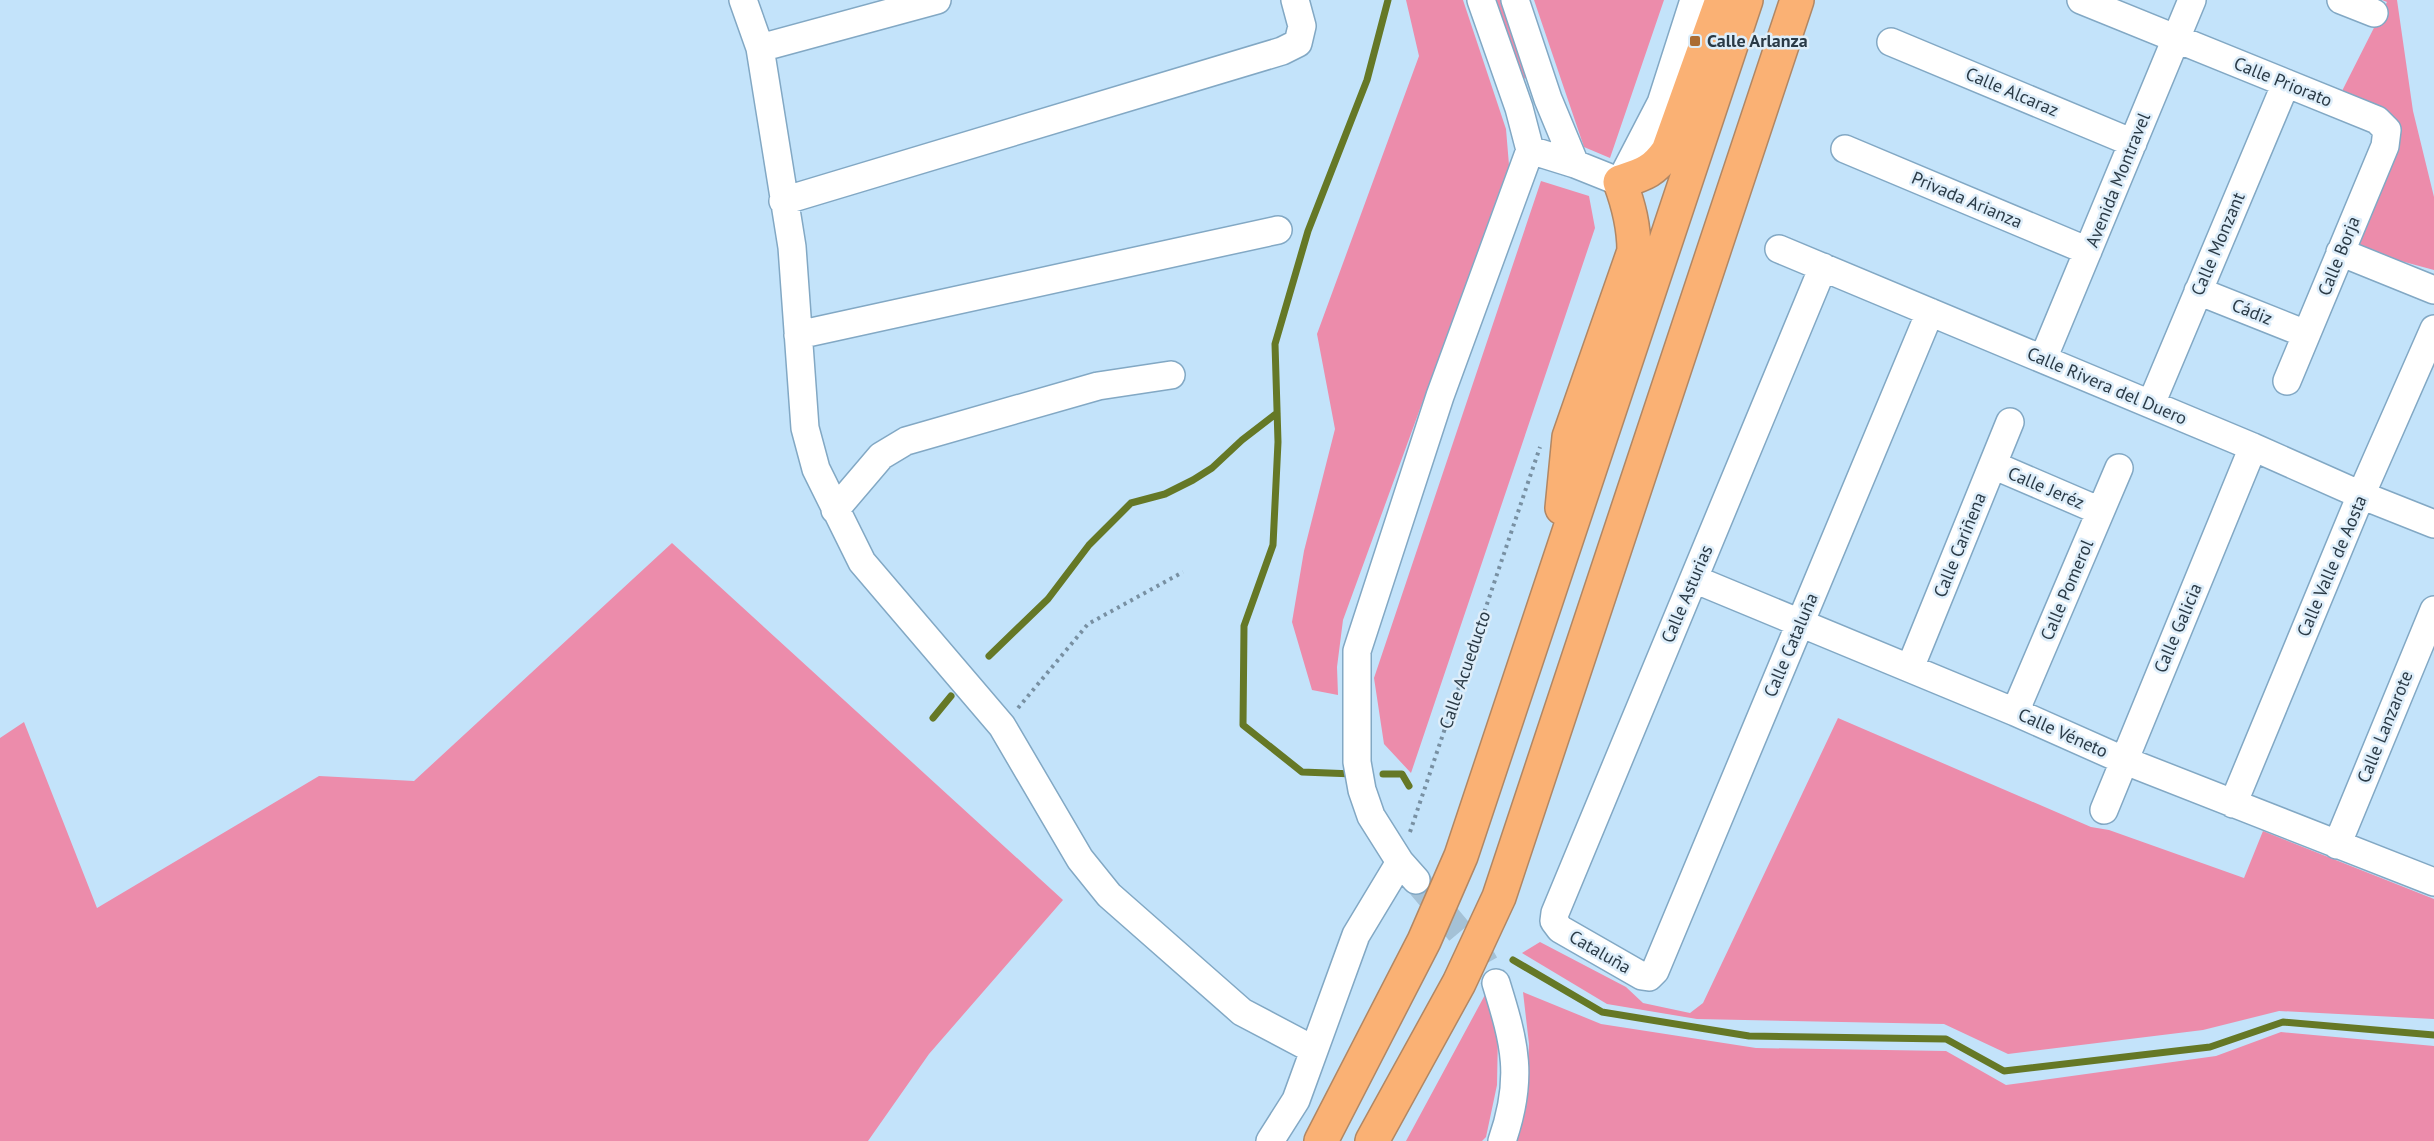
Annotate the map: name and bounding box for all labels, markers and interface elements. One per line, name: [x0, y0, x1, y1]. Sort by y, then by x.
place label: Calle Arlanza: [1707, 29, 1808, 52]
marker: Calle Arlanza: [1688, 34, 1702, 48]
street label: Calle Priorato: [2231, 51, 2336, 112]
street label: Calle Alcaraz: [1962, 62, 2062, 121]
street label: Avenida Montravel: [2080, 108, 2155, 251]
street label: Privada Arianza: [1908, 166, 2026, 233]
street label: Calle Monzant: [2185, 189, 2250, 299]
street label: Calle Borja: [2312, 213, 2365, 299]
street label: Cádiz: [2229, 293, 2276, 330]
street label: Calle Rivera del Duero: [2024, 341, 2191, 430]
street label: Calle Jeréz: [2004, 461, 2088, 514]
street label: Calle Cariñena: [1928, 489, 1991, 601]
street label: Calle Valle de Aosta: [2291, 492, 2372, 640]
street label: Calle Pomerol: [2035, 535, 2098, 644]
street label: Calle Asturias: [1656, 541, 1717, 646]
street label: Calle Galicia: [2148, 579, 2207, 676]
street label: Calle Cataluña: [1758, 589, 1823, 700]
street label: Calle Acueducto: [1434, 608, 1495, 732]
street label: Calle Lanzarote: [2352, 667, 2417, 786]
street label: Calle Véneto: [2015, 703, 2112, 763]
street label: Cataluña: [1565, 925, 1635, 978]

